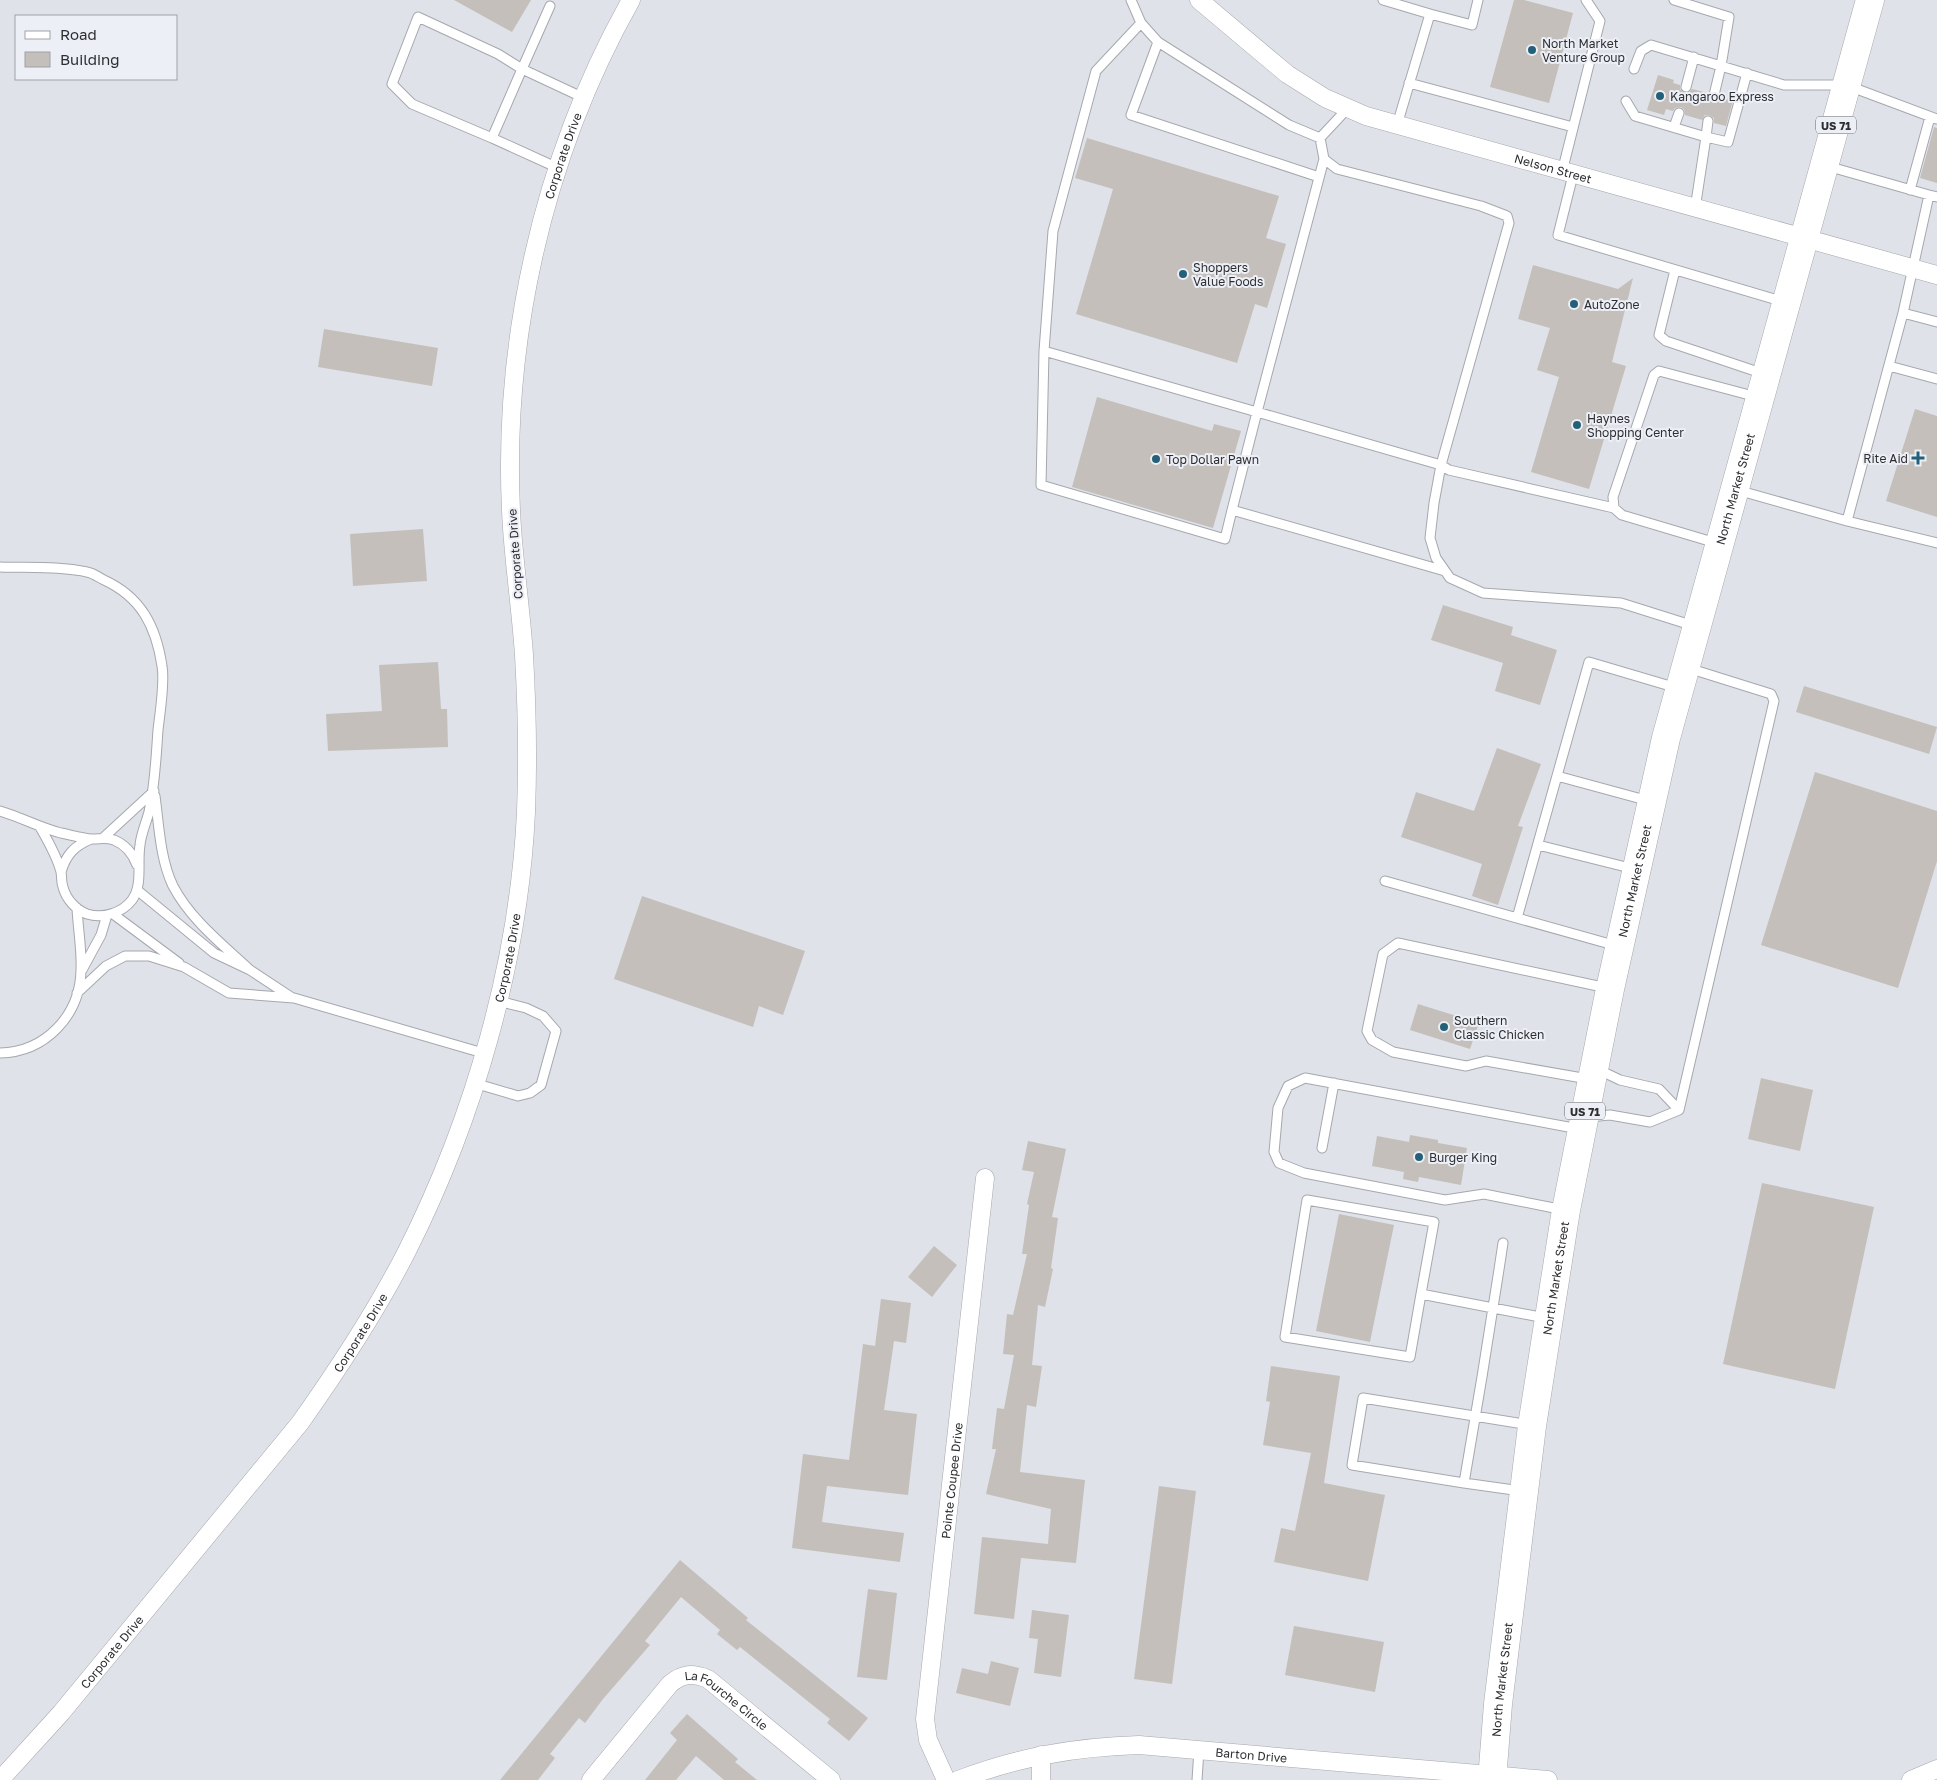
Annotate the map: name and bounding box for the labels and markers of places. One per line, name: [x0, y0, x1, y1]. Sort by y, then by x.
place label: North Market Venture Group: [1542, 36, 1625, 65]
marker: North Market Venture Group: [1526, 44, 1538, 56]
place label: Kangaroo Express: [1670, 89, 1774, 104]
marker: Kangaroo Express: [1654, 90, 1666, 102]
place label: Shoppers Value Foods: [1193, 260, 1263, 289]
marker: Shoppers Value Foods: [1177, 268, 1189, 280]
place label: AutoZone: [1584, 297, 1640, 312]
marker: AutoZone: [1568, 298, 1580, 310]
place label: Haynes Shopping Center: [1587, 411, 1684, 440]
marker: Haynes Shopping Center: [1571, 419, 1583, 431]
place label: Rite Aid: [1863, 451, 1908, 466]
place label: Top Dollar Pawn: [1166, 452, 1259, 467]
marker: Rite Aid: [1912, 452, 1924, 464]
marker: Top Dollar Pawn: [1150, 453, 1162, 465]
place label: Southern Classic Chicken: [1454, 1013, 1544, 1042]
marker: Southern Classic Chicken: [1438, 1021, 1450, 1033]
place label: Burger King: [1429, 1150, 1497, 1165]
marker: Burger King: [1413, 1151, 1425, 1163]

